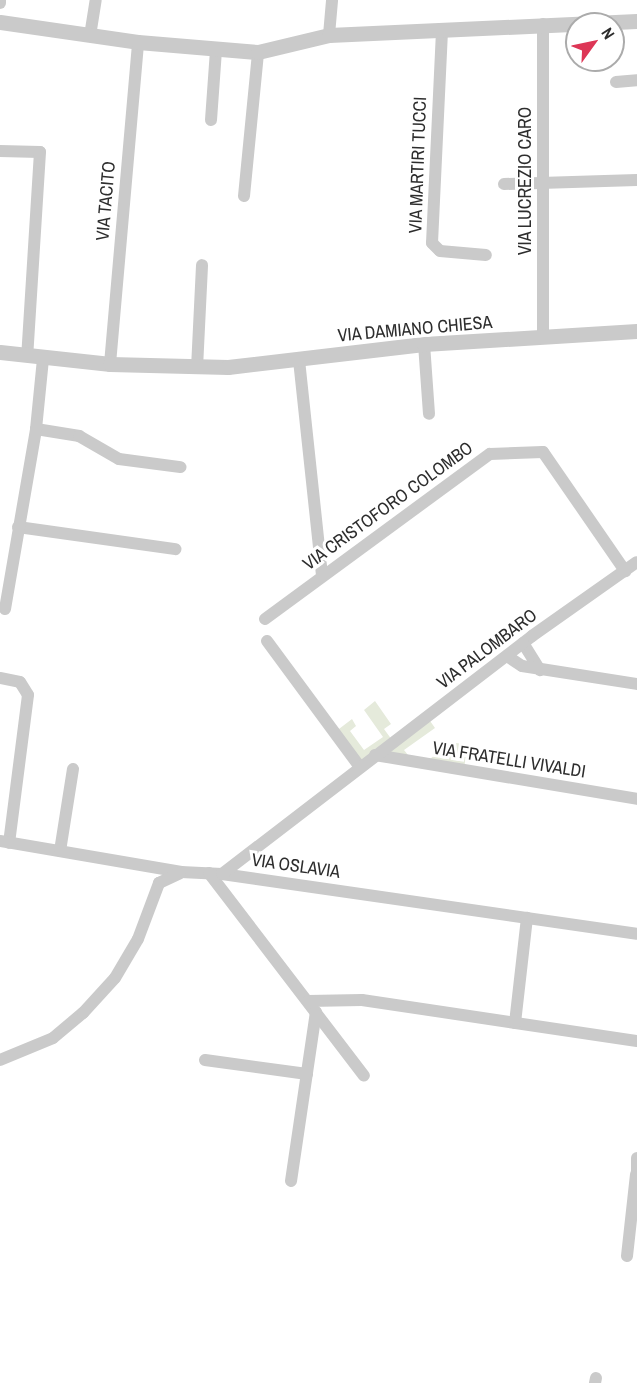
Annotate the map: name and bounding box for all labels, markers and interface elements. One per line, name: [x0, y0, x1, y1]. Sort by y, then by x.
north arrow: [565, 12, 625, 72]
text: N: [597, 23, 620, 43]
street label: VIA MARTIRI TUCCI: [405, 96, 431, 234]
street label: VIA LUCREZIO CARO: [514, 106, 536, 256]
street label: VIA TACITO: [92, 160, 120, 242]
street label: VIA DAMIANO CHIESA: [336, 311, 494, 347]
street label: VIA CRISTOFORO COLOMBO: [298, 437, 478, 575]
street label: VIA PALOMBARO: [432, 604, 542, 694]
street label: VIA FRATELLI VIVALDI: [431, 737, 587, 783]
street label: VIA OSLAVIA: [250, 849, 342, 883]

